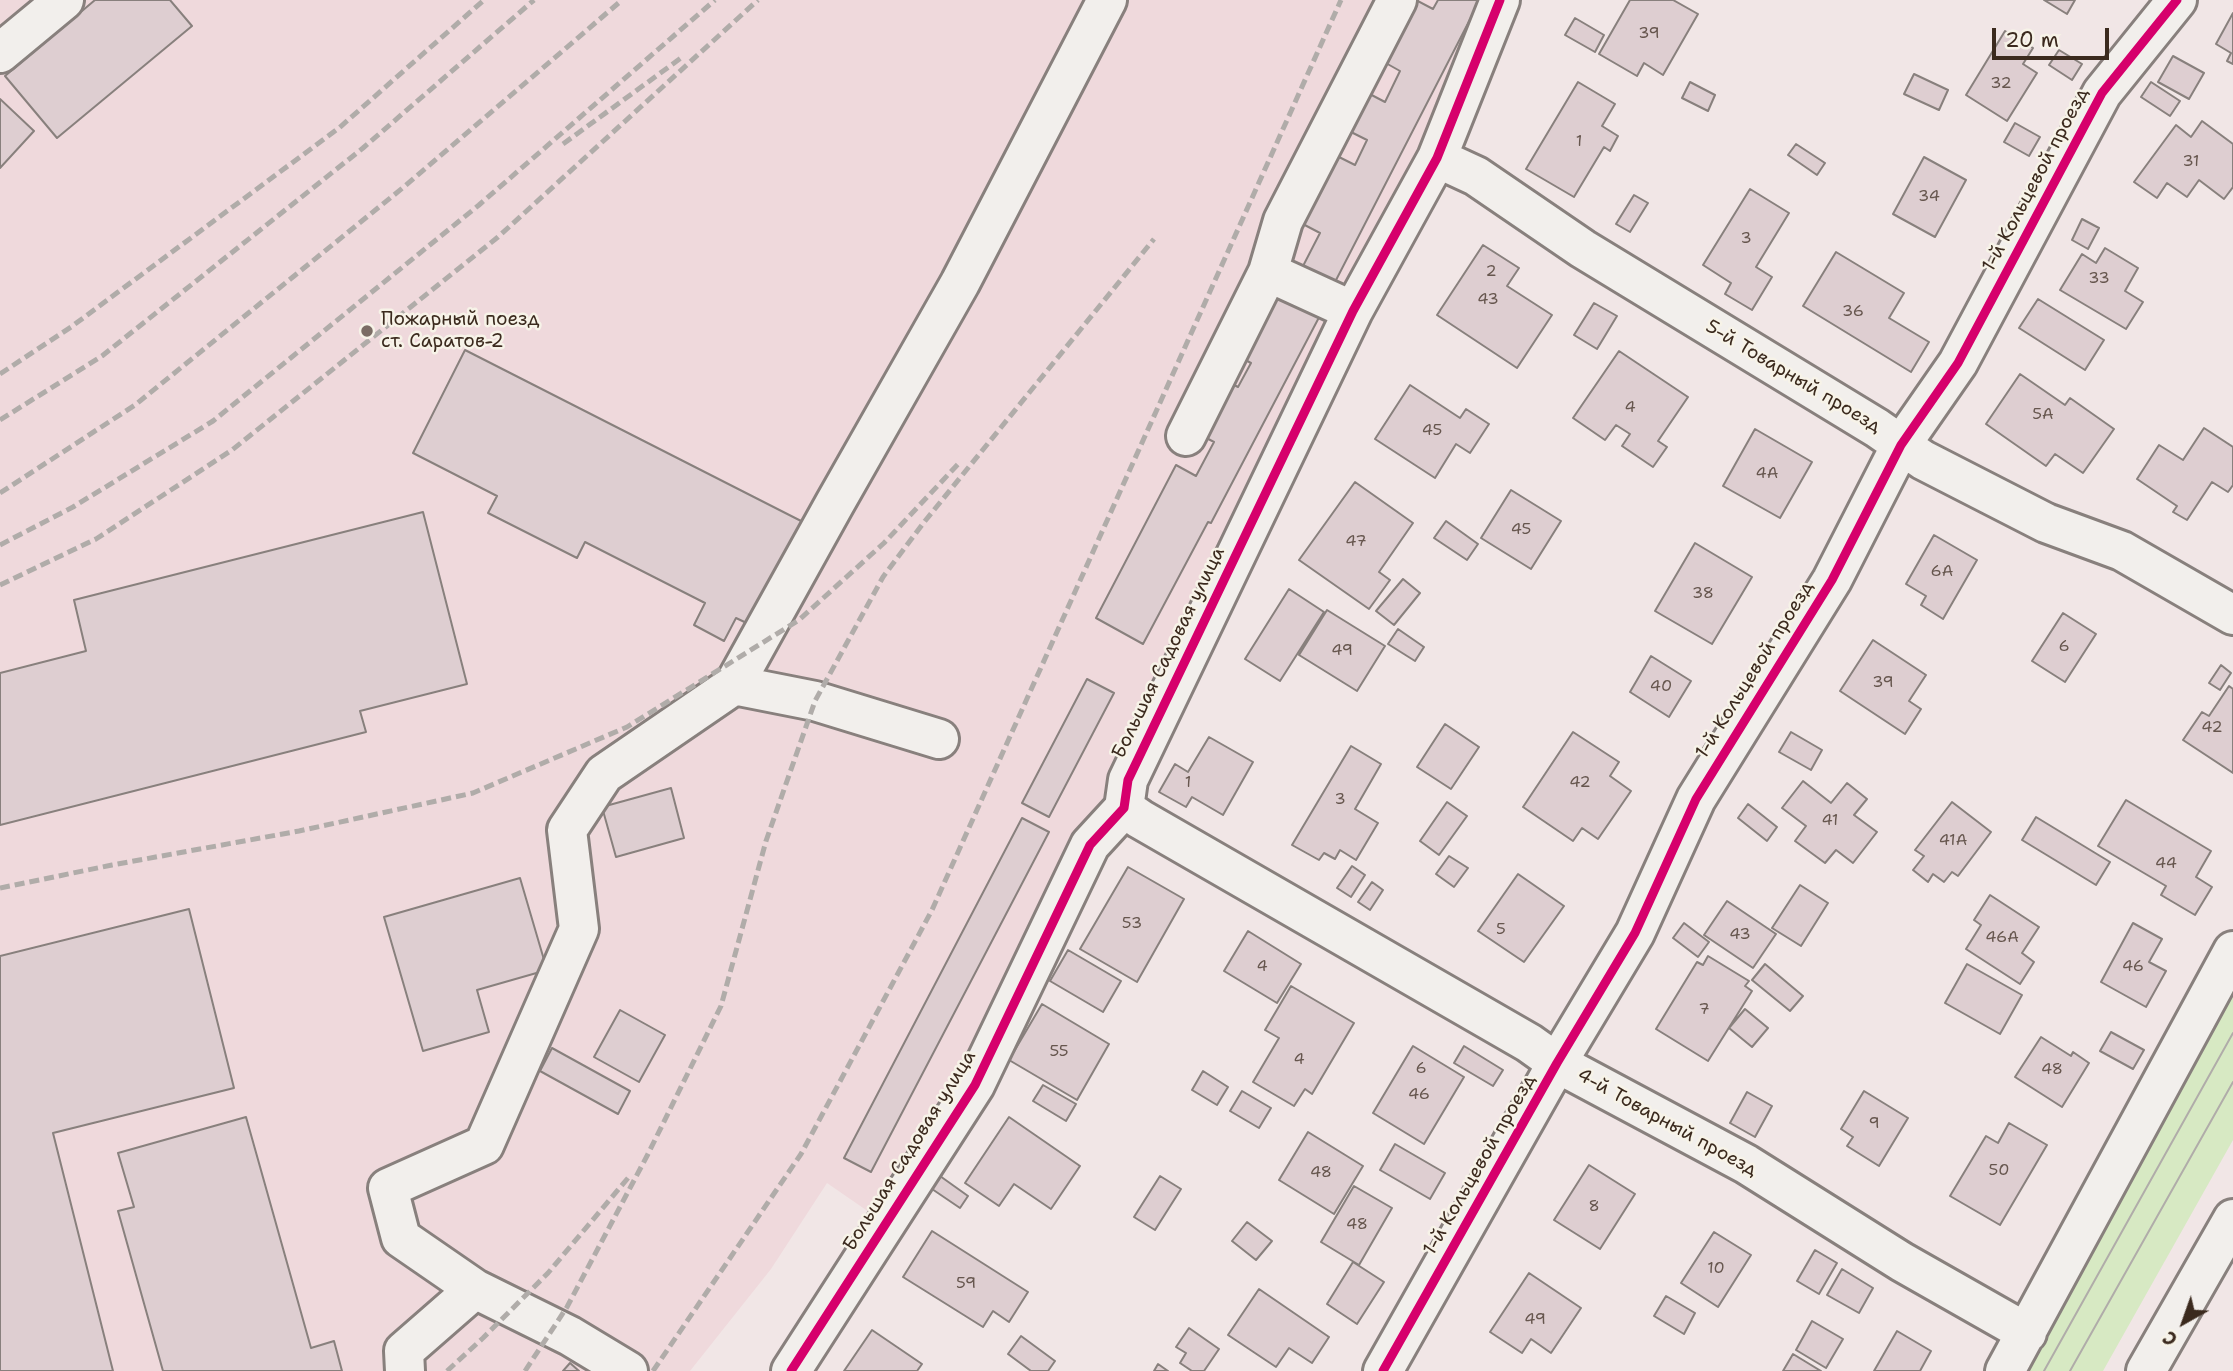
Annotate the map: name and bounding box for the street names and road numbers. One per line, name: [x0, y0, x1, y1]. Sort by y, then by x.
street label: 1-й Кольцевой проезд: [1978, 84, 2094, 276]
street label: 5-й Товарный проезд: [1701, 316, 1885, 438]
street label: Большая Садовая улица: [1108, 544, 1230, 762]
street label: 1-й Кольцевой проезд: [1691, 577, 1819, 763]
street label: Большая Садовая улица: [839, 1047, 981, 1255]
street label: 4-й Товарный проезд: [1573, 1064, 1761, 1182]
street label: 1-й Кольцевой проезд: [1419, 1071, 1541, 1259]

